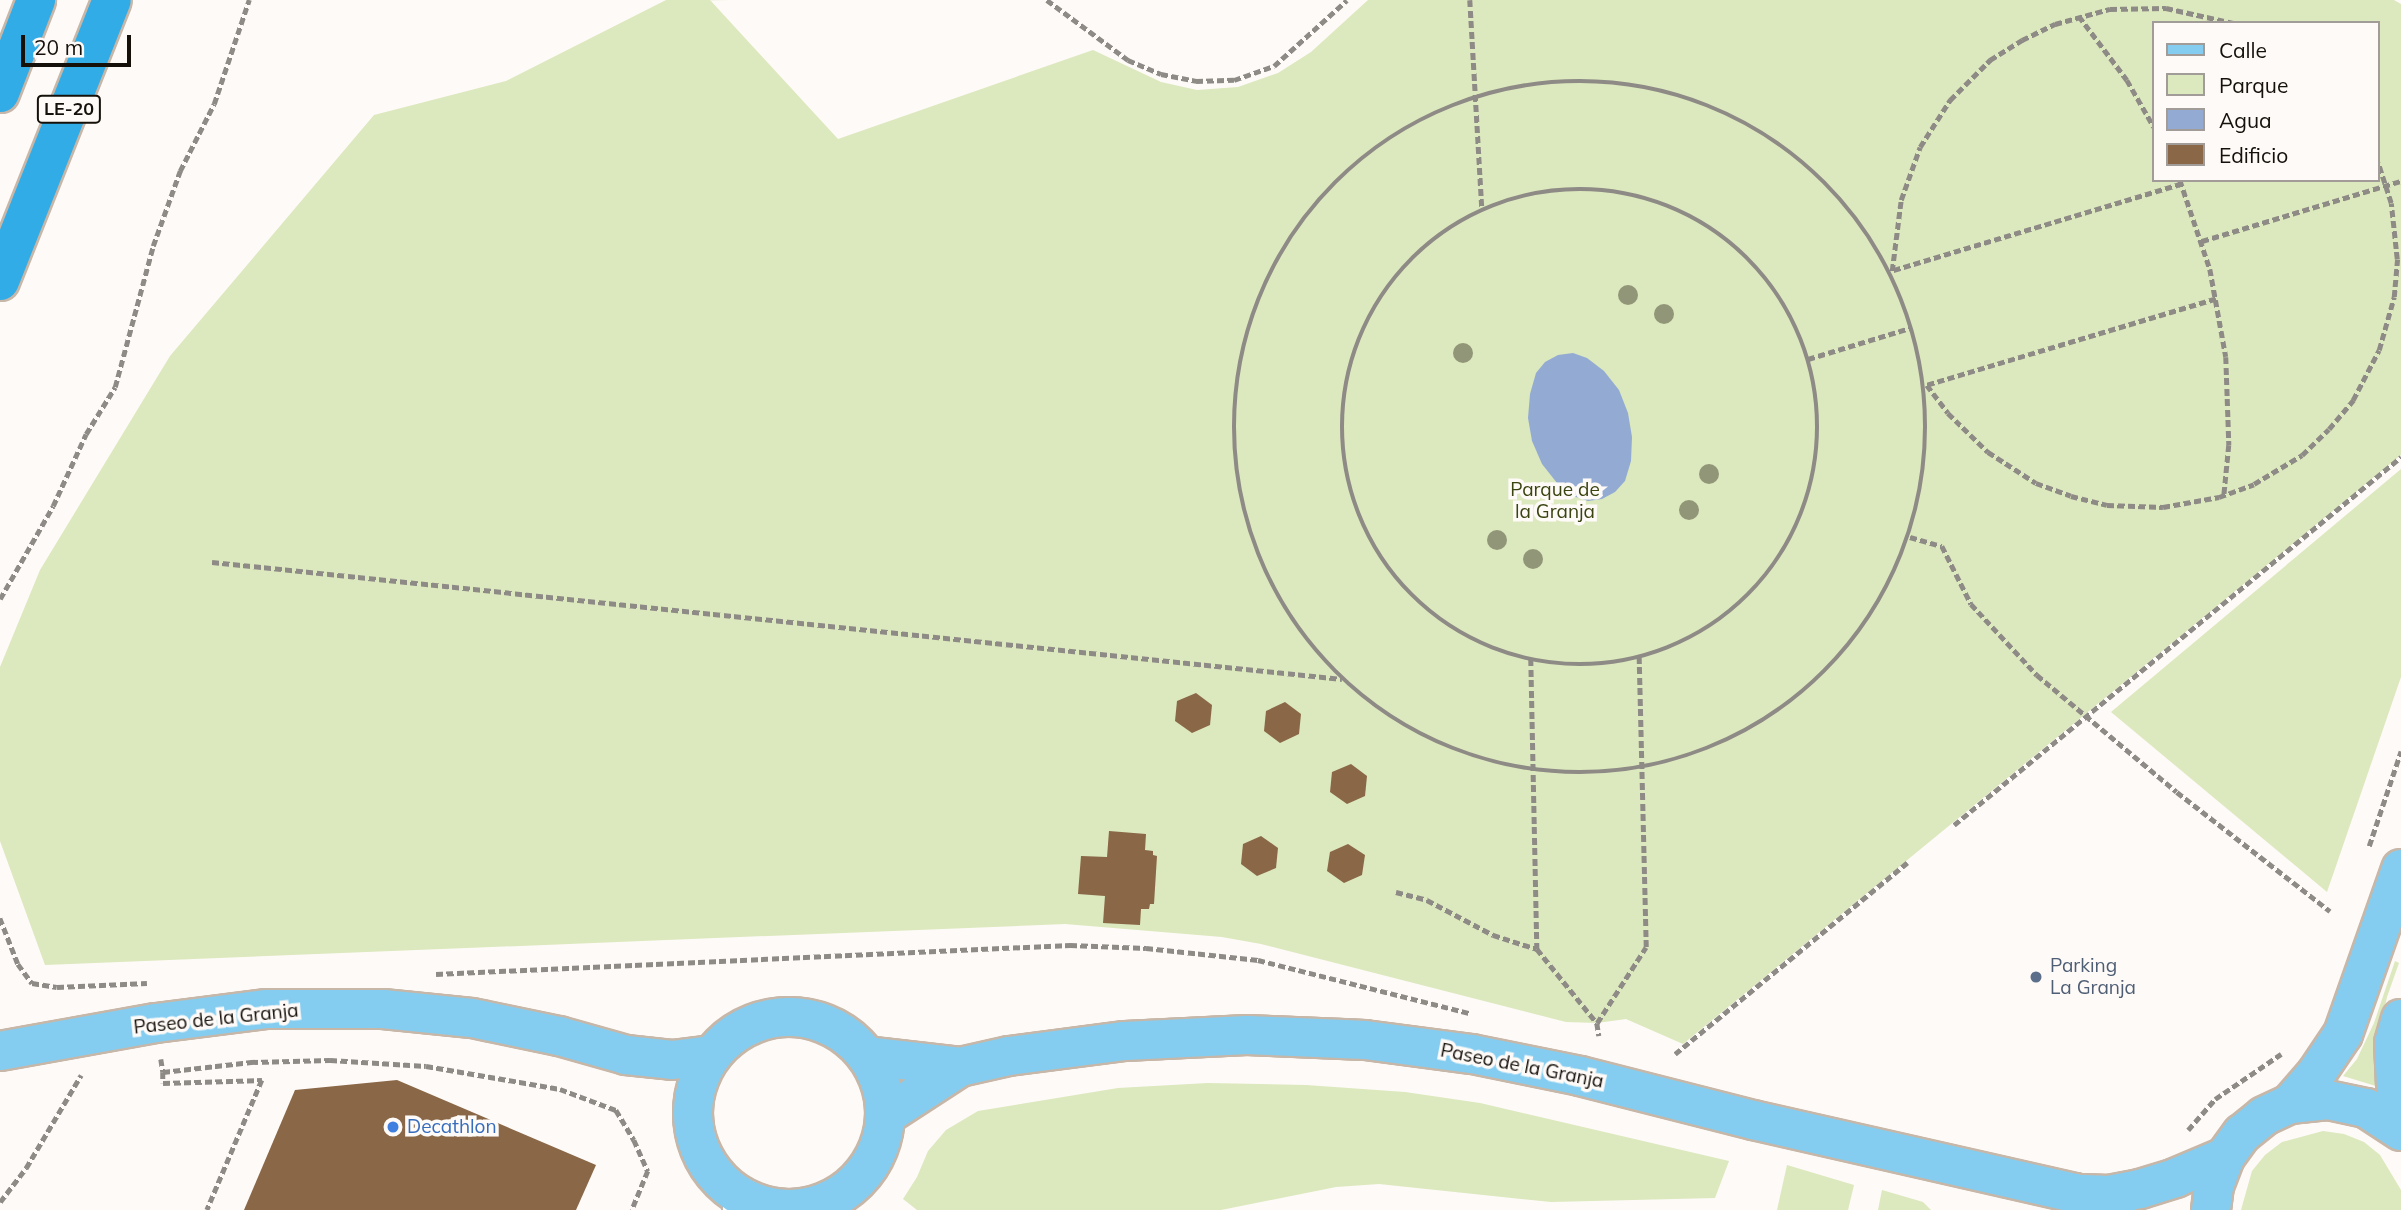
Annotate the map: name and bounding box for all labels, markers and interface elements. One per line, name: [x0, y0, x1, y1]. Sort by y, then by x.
scale bar: [24, 21, 135, 65]
legend: [2152, 21, 2380, 182]
text: 20 m: [34, 34, 83, 60]
text: Calle: [2219, 37, 2267, 63]
text: Parque: [2219, 72, 2288, 98]
road number: LE-20: [36, 94, 102, 124]
text: Agua: [2219, 107, 2272, 133]
text: Edificio: [2219, 142, 2288, 168]
park label: Parque de la Granja: [1510, 479, 1600, 523]
place label: Parking La Granja: [2050, 955, 2136, 999]
marker: Parking La Granja: [2028, 969, 2044, 985]
street label: Paseo de la Granja: [132, 999, 300, 1039]
street label: Paseo de la Granja: [1439, 1039, 1605, 1093]
place label: Decathlon: [407, 1116, 497, 1138]
marker: Decathlon: [385, 1119, 401, 1135]

